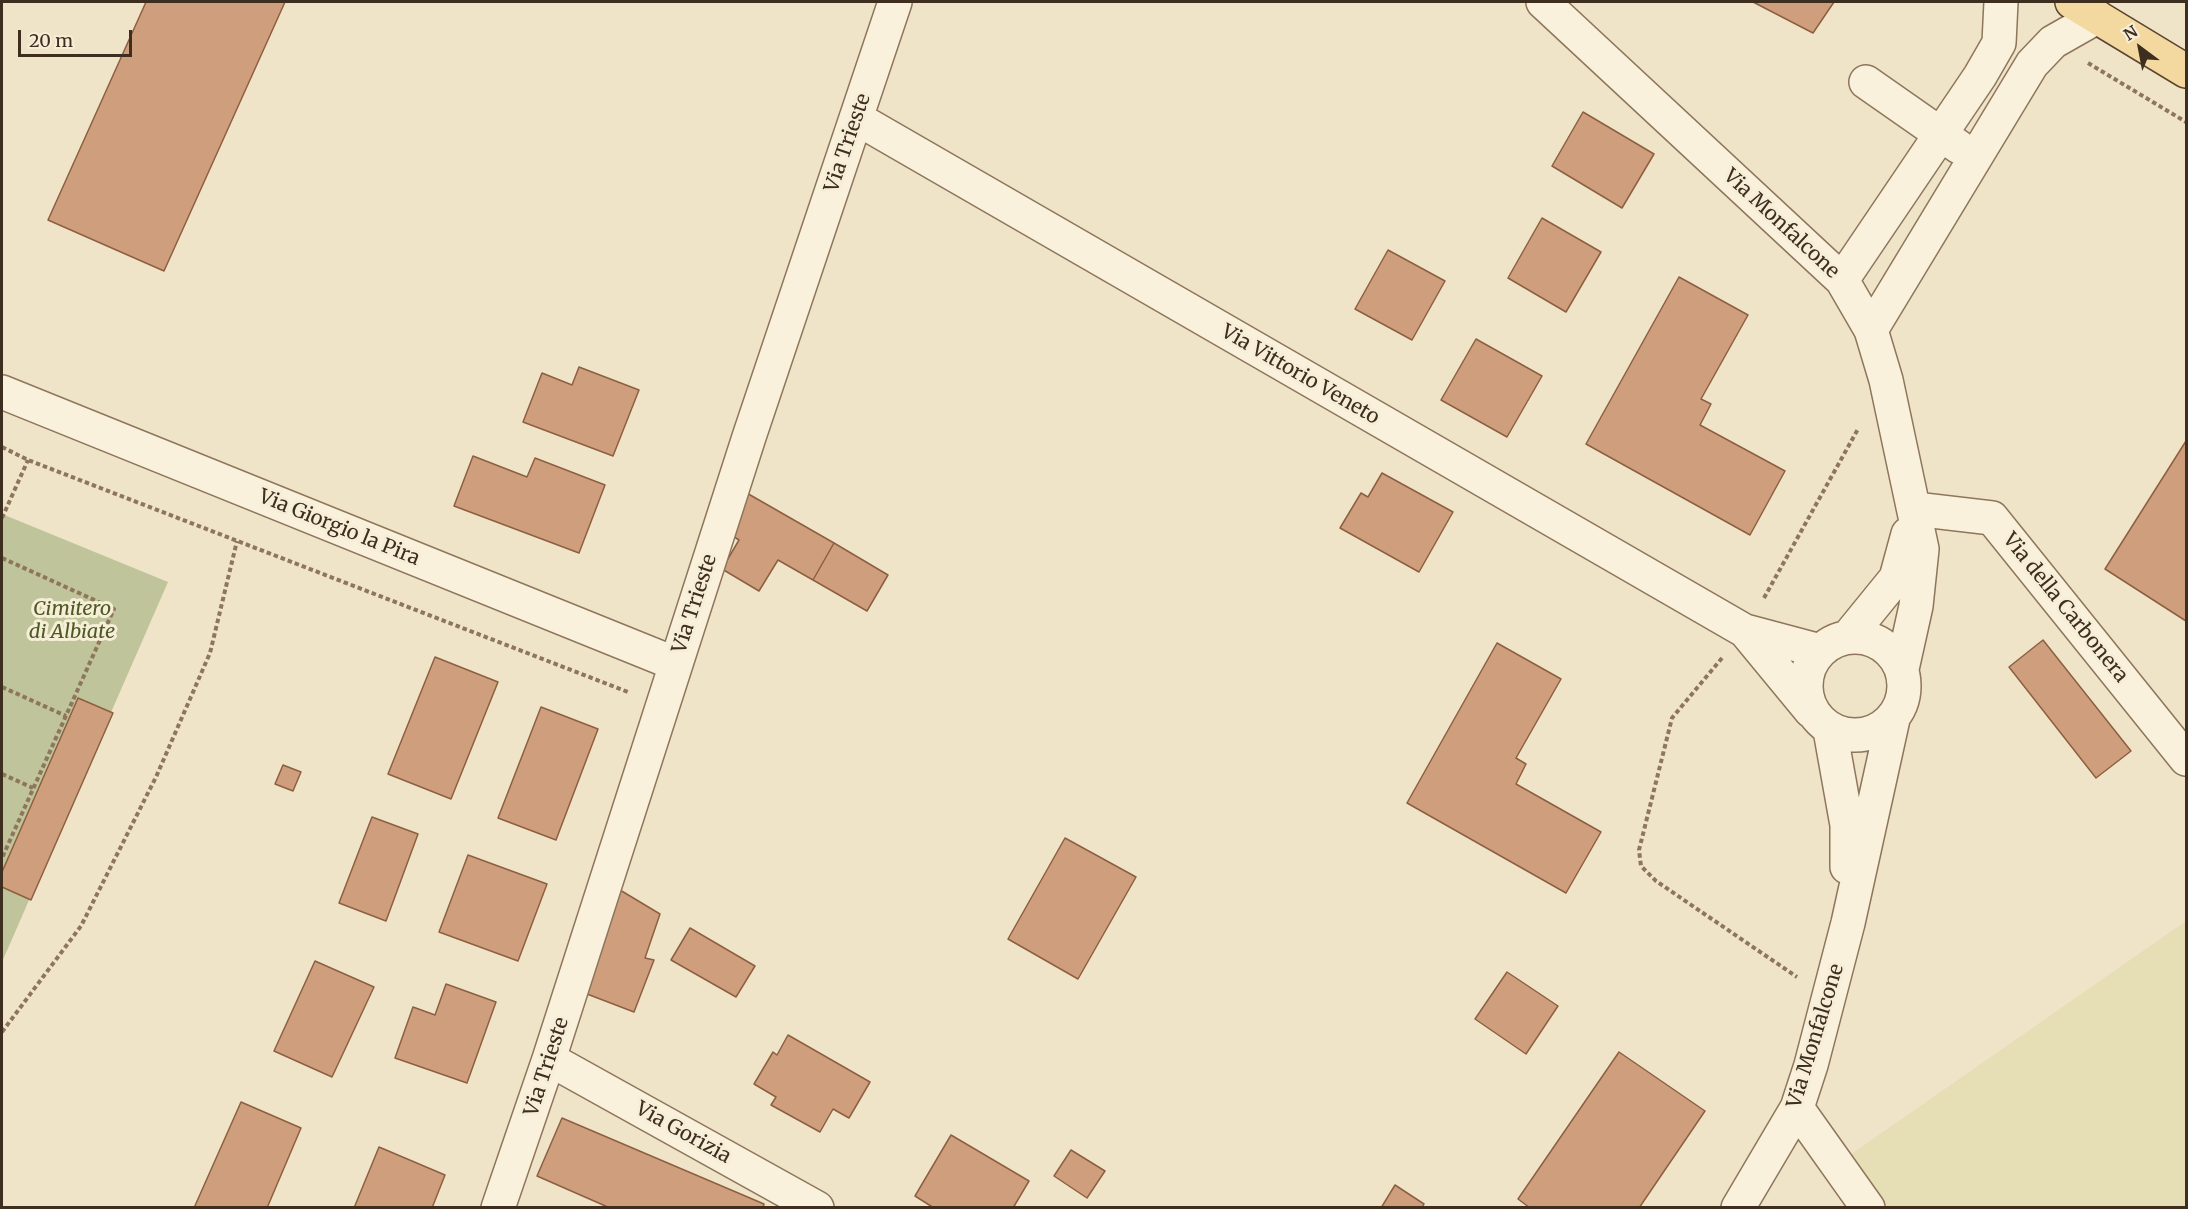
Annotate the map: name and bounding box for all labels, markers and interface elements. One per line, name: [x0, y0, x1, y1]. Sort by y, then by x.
scale bar: [21, 18, 135, 56]
north arrow: [2110, 18, 2170, 78]
text: N: [2120, 21, 2141, 45]
text: 20 m: [29, 29, 73, 52]
street label: Via Trieste: [820, 91, 876, 195]
street label: Via Monfalcone: [1718, 164, 1844, 284]
street label: Via Vittorio Veneto: [1217, 320, 1383, 430]
street label: Via Giorgio la Pira: [255, 485, 423, 571]
street label: Via della Carbonera: [1997, 528, 2133, 688]
street label: Via Trieste: [668, 551, 722, 657]
park label: Cimitero di Albiate: [29, 597, 115, 644]
street label: Via Monfalcone: [1783, 961, 1849, 1111]
street label: Via Trieste: [520, 1014, 574, 1120]
street label: Via Gorizia: [631, 1097, 735, 1169]

